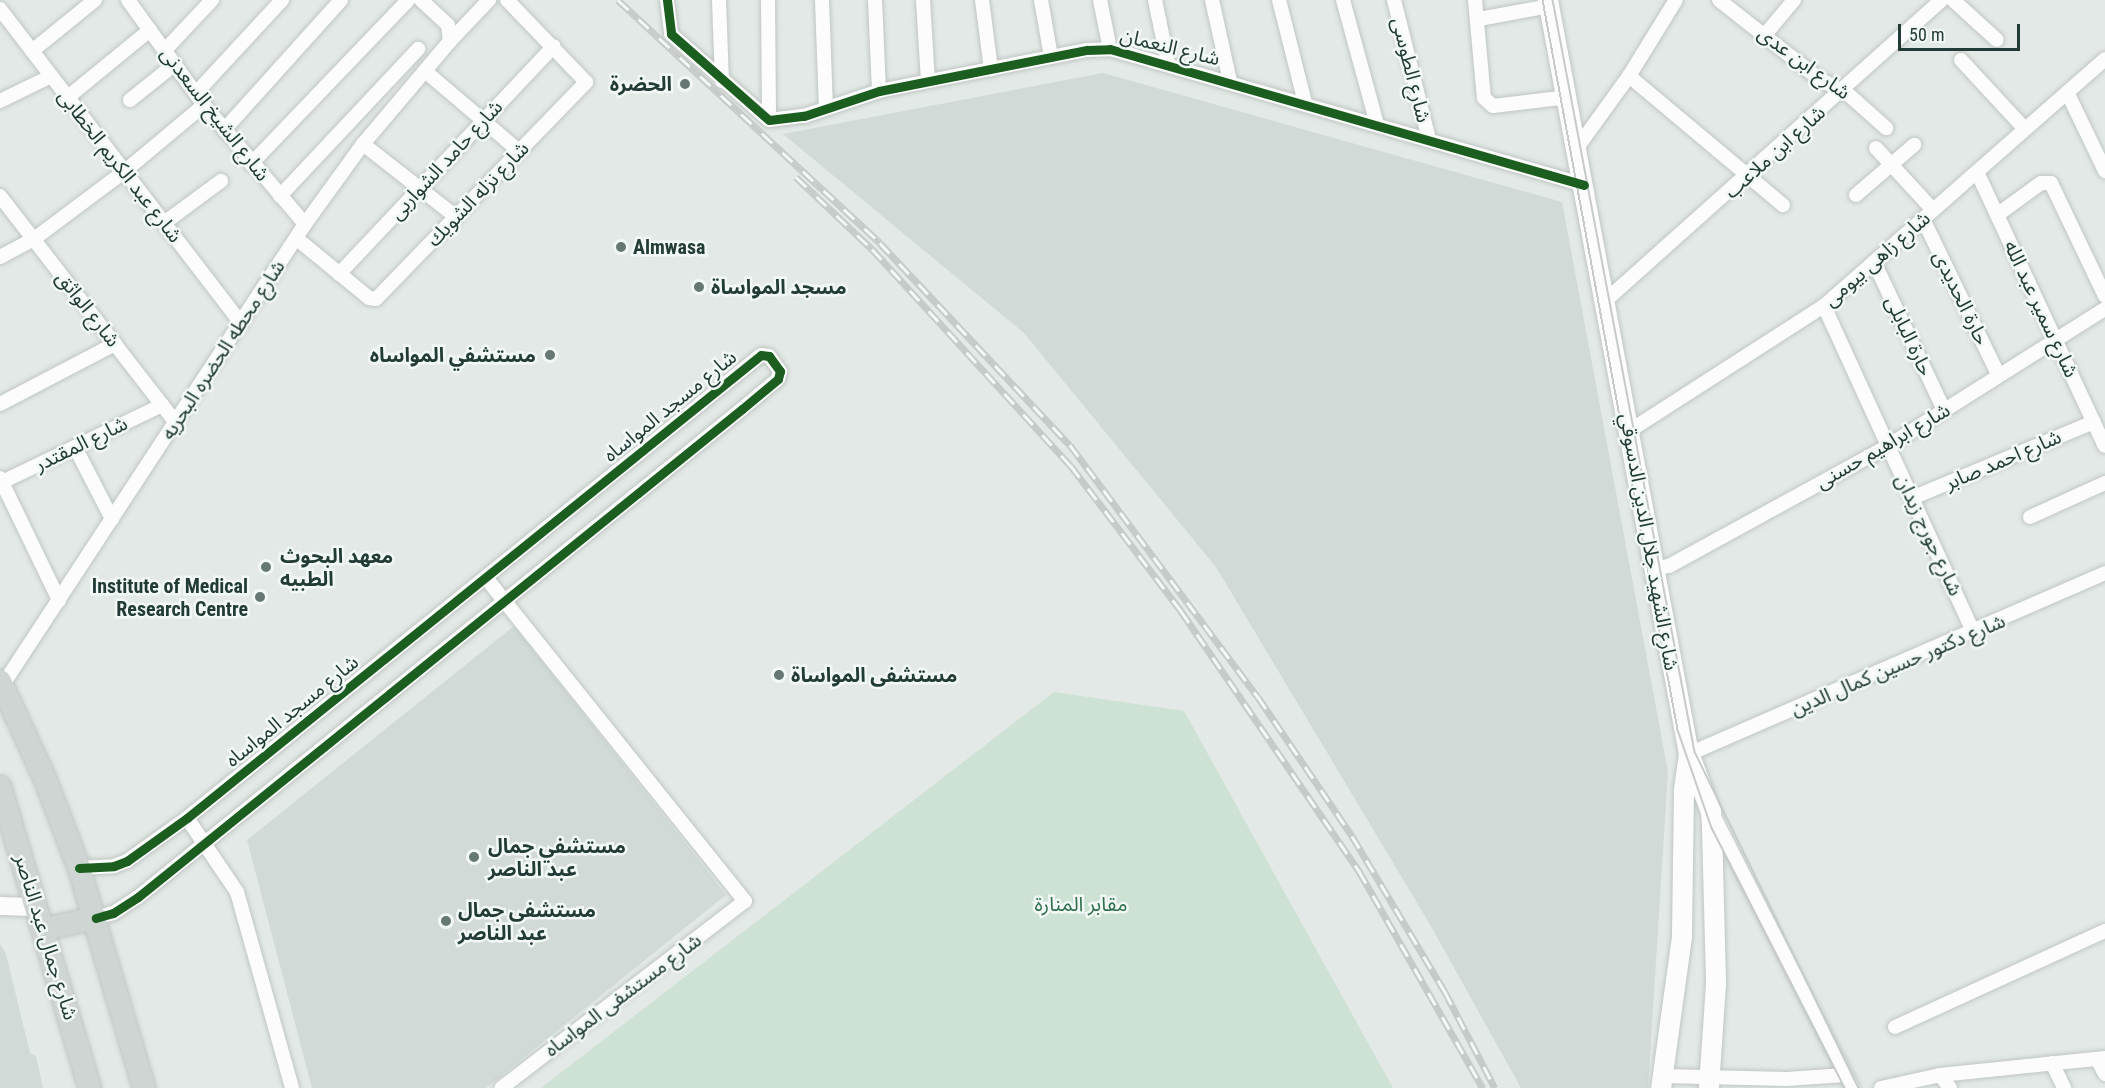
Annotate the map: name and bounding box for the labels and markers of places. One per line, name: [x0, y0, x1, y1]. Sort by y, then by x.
place label: الحضرة: [610, 72, 672, 96]
marker: الحضرة: [676, 75, 694, 93]
place label: Almwasa: [633, 235, 705, 259]
marker: Almwasa: [614, 240, 628, 254]
place label: مسجد المواساة: [711, 275, 847, 299]
marker: مسجد المواساة: [692, 280, 706, 294]
place label: مستشفي المواساه: [370, 343, 536, 367]
marker: مستشفي المواساه: [541, 346, 559, 364]
place label: معهد البحوث الطبيه: [280, 544, 393, 591]
marker: معهد البحوث الطبيه: [257, 558, 275, 576]
place label: Institute of Medical Research Centre: [92, 574, 248, 621]
marker: Institute of Medical Research Centre: [253, 590, 267, 604]
place label: مستشفى المواساة: [791, 663, 957, 687]
marker: مستشفى المواساة: [772, 668, 786, 682]
place label: مستشفي جمال عبد الناصر: [488, 834, 626, 881]
marker: مستشفي جمال عبد الناصر: [465, 848, 483, 866]
place label: مستشفى جمال عبد الناصر: [458, 898, 596, 945]
marker: مستشفى جمال عبد الناصر: [439, 914, 453, 928]

